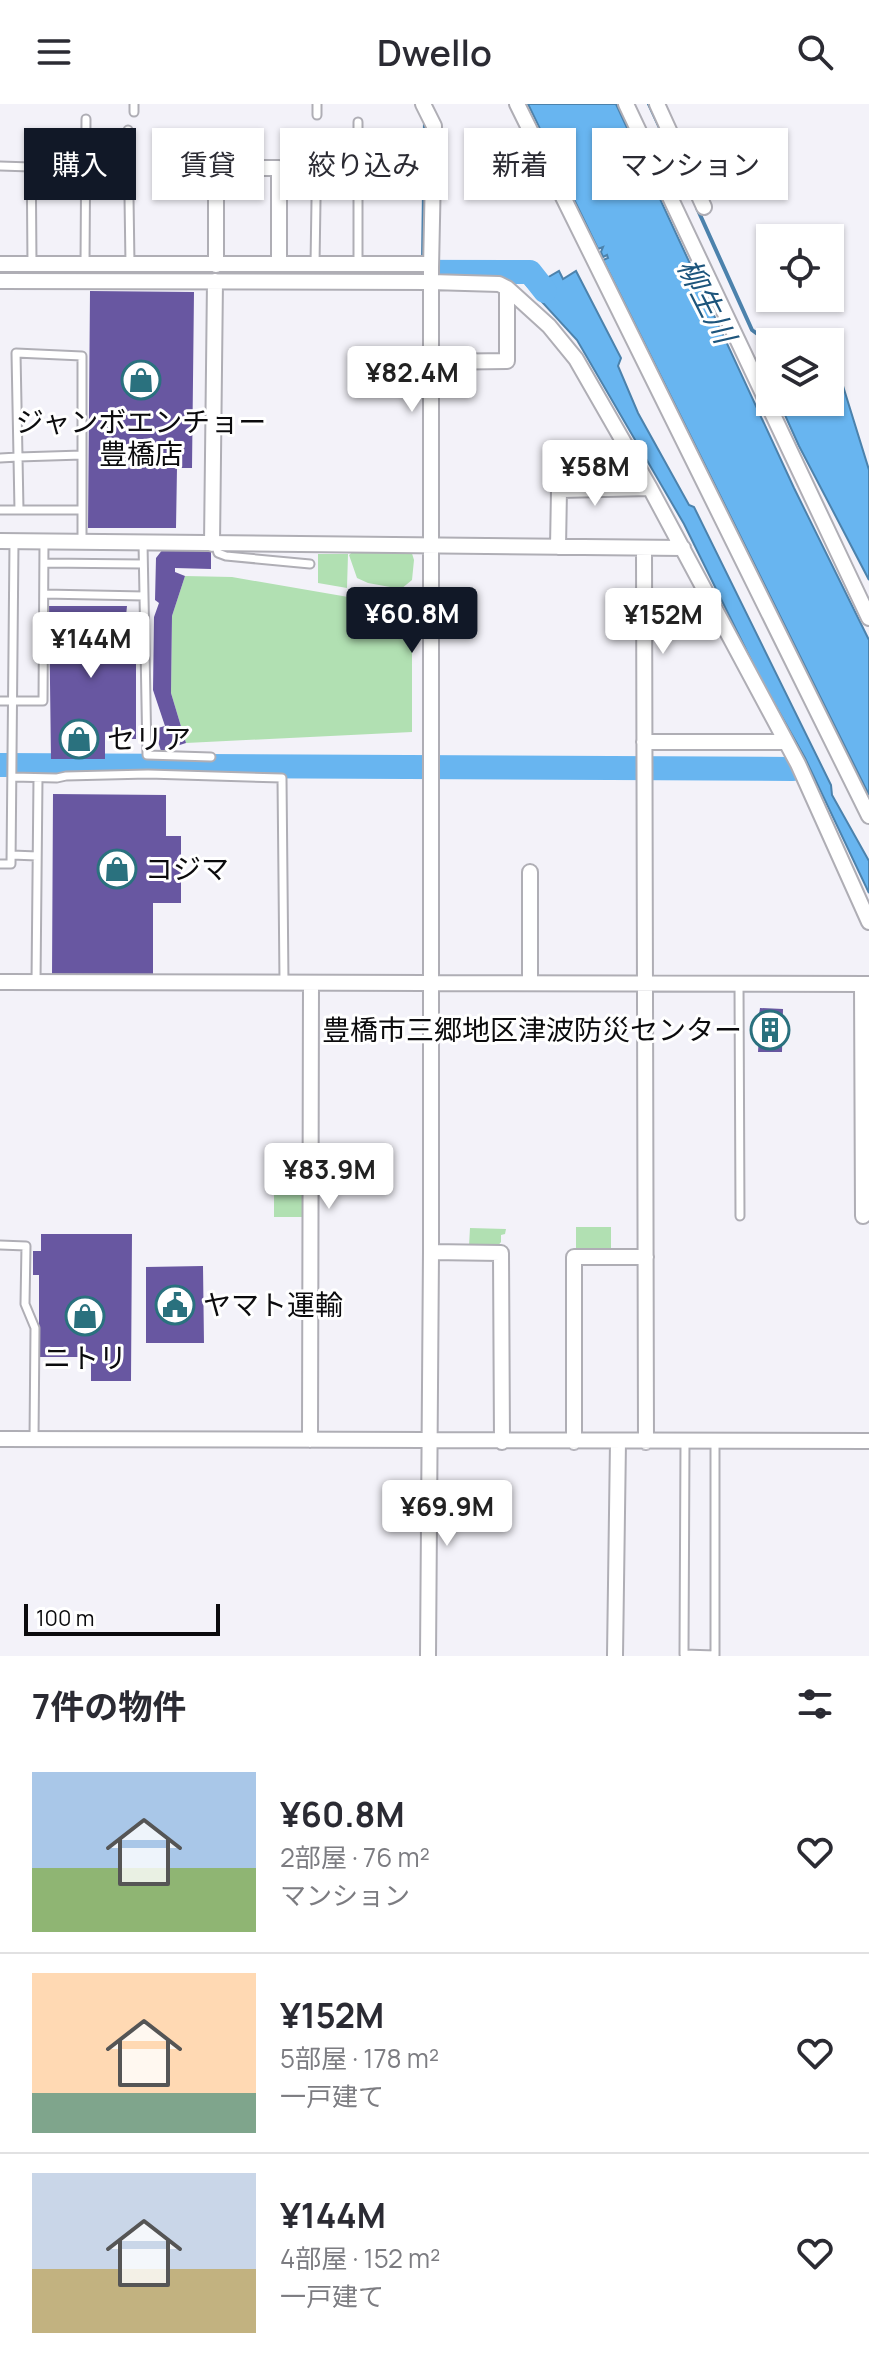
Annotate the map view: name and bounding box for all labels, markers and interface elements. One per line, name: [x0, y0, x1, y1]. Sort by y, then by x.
text: Dwello: [377, 28, 492, 77]
icon: menu: [32, 30, 76, 74]
icon: search: [793, 30, 837, 74]
chip: 購入: [24, 128, 136, 200]
chip: 賃貸: [152, 128, 264, 200]
chip: 絞り込み: [280, 128, 448, 200]
chip: 新着: [464, 128, 576, 200]
chip: マンション: [592, 128, 788, 200]
map controls: [756, 224, 844, 416]
button: locate: [756, 224, 844, 312]
water label: 柳生川: [669, 251, 747, 352]
button: layers: [756, 328, 844, 416]
pin: ¥82.4M: [347, 346, 477, 414]
text: ¥82.4M: [365, 354, 459, 390]
shop icon: ジャンボエンチョー 豊橋店: [120, 359, 162, 401]
place label: ジャンボエンチョー 豊橋店: [16, 402, 266, 472]
pin: ¥58M: [548, 440, 642, 508]
text: ¥58M: [560, 448, 630, 484]
pin: ¥60.8M: [347, 587, 477, 655]
pin: ¥152M: [607, 588, 719, 656]
text: ¥60.8M: [364, 595, 460, 631]
text: ¥152M: [623, 596, 703, 632]
pin: ¥144M: [35, 612, 147, 680]
text: ¥144M: [51, 620, 131, 656]
shop icon: セリア: [58, 718, 100, 760]
place label: セリア: [107, 719, 191, 757]
shop icon: コジマ: [96, 848, 138, 890]
place label: コジマ: [145, 849, 229, 887]
building icon: 豊橋市三郷地区津波防災センター: [749, 1009, 791, 1051]
place label: 豊橋市三郷地区津波防災センター: [322, 1010, 742, 1048]
pin: ¥83.9M: [264, 1143, 394, 1211]
text: ¥83.9M: [282, 1151, 376, 1187]
public building icon: ヤマト運輸: [154, 1284, 196, 1326]
place label: ヤマト運輸: [203, 1285, 343, 1323]
shop icon: ニトリ: [64, 1295, 106, 1337]
place label: ニトリ: [43, 1338, 127, 1376]
pin: ¥69.9M: [382, 1480, 512, 1548]
text: ¥69.9M: [400, 1488, 494, 1524]
scale bar: [24, 1600, 220, 1636]
text: 100 m: [36, 1603, 94, 1633]
icon: filters: [793, 1682, 837, 1726]
text: 7件の物件: [32, 1683, 186, 1729]
text: ¥60.8M: [280, 1791, 405, 1837]
icon: home: [96, 1804, 192, 1900]
icon: heart: [793, 1830, 837, 1874]
text: 2部屋 · 76 m²: [280, 1839, 430, 1875]
text: マンション: [280, 1877, 410, 1913]
text: ¥152M: [280, 1992, 384, 2038]
icon: home: [96, 2005, 192, 2101]
icon: heart: [793, 2031, 837, 2075]
text: 5部屋 · 178 m²: [280, 2040, 439, 2076]
text: 一戸建て: [280, 2078, 384, 2114]
text: ¥144M: [280, 2192, 386, 2238]
icon: home: [96, 2205, 192, 2301]
icon: heart: [793, 2231, 837, 2275]
text: 4部屋 · 152 m²: [280, 2240, 441, 2276]
text: 一戸建て: [280, 2278, 384, 2314]

